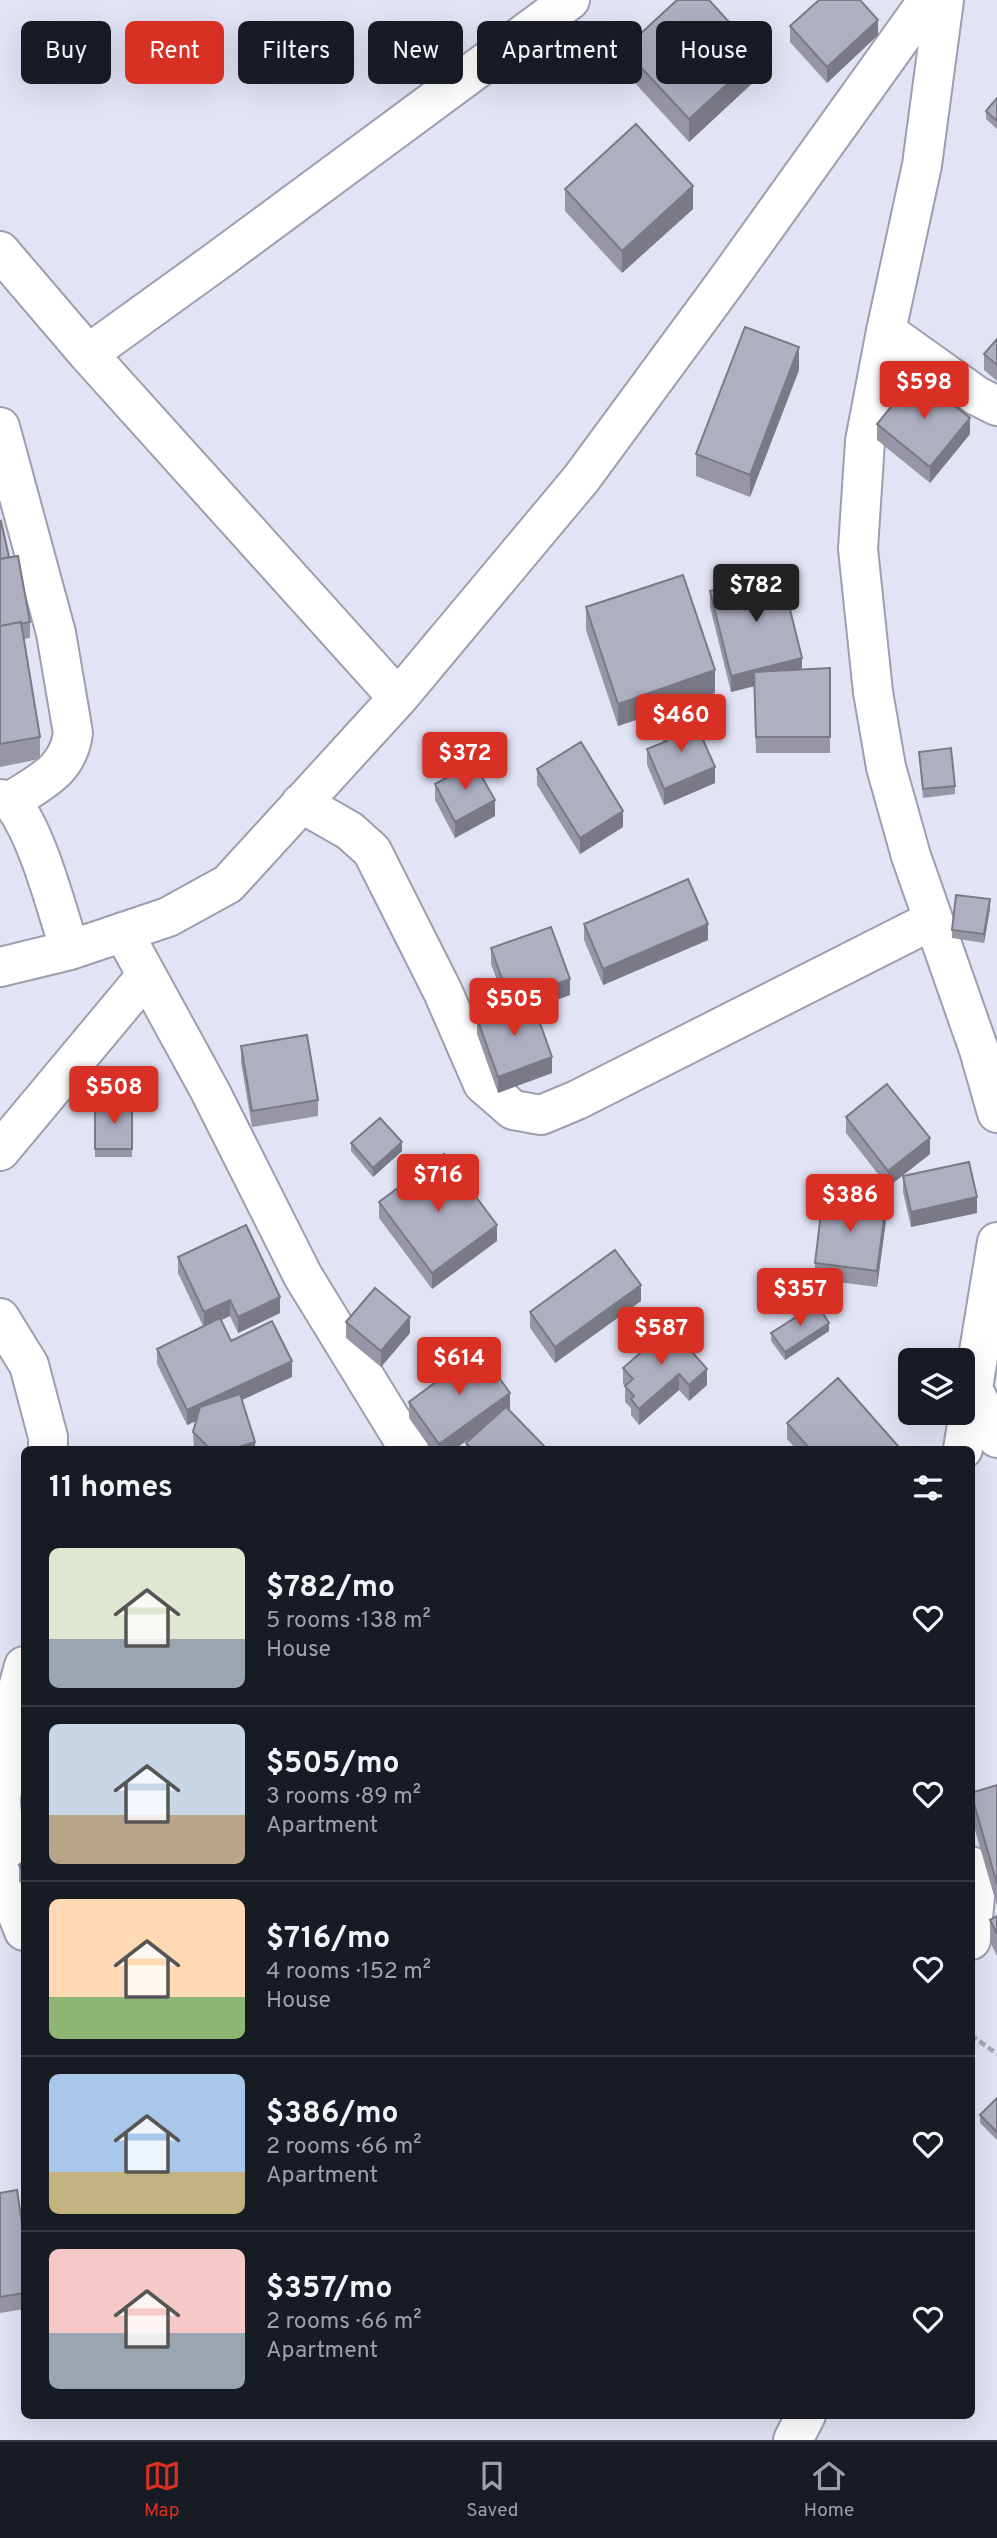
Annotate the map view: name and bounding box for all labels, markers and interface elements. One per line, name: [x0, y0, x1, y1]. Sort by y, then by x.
chip: Buy: [21, 21, 111, 84]
chip: Rent: [125, 21, 224, 84]
chip: Filters: [238, 21, 354, 84]
chip: New: [368, 21, 463, 84]
chip: Apartment: [477, 21, 642, 84]
chip: House: [656, 21, 772, 84]
pin: $598: [883, 362, 965, 421]
text: $598: [896, 369, 952, 398]
pin: $782: [715, 564, 797, 624]
text: $782: [729, 572, 783, 601]
pin: $460: [640, 694, 722, 754]
text: $460: [652, 702, 710, 731]
pin: $372: [424, 732, 506, 792]
text: $372: [438, 740, 492, 769]
pin: $505: [473, 978, 555, 1038]
text: $505: [485, 986, 543, 1015]
pin: $508: [73, 1066, 155, 1126]
text: $508: [85, 1074, 143, 1103]
pin: $716: [397, 1154, 479, 1214]
text: $716: [413, 1162, 463, 1191]
pin: $386: [809, 1174, 891, 1234]
text: $386: [822, 1182, 878, 1211]
pin: $357: [759, 1268, 841, 1328]
text: $357: [773, 1276, 827, 1305]
pin: $587: [620, 1308, 702, 1367]
text: $587: [634, 1315, 688, 1344]
pin: $614: [418, 1338, 500, 1397]
text: $614: [433, 1345, 485, 1374]
map controls: [898, 1348, 975, 1425]
button: layers: [898, 1348, 975, 1425]
icon: filters: [909, 1469, 947, 1507]
text: 11 homes: [49, 1470, 173, 1507]
text: $782/mo: [266, 1570, 395, 1607]
icon: home: [105, 1576, 189, 1660]
icon: heart: [909, 1599, 947, 1637]
text: 5 rooms · 138 m²: [266, 1607, 431, 1636]
text: House: [266, 1636, 331, 1665]
text: $505/mo: [266, 1746, 400, 1783]
icon: home: [105, 1752, 189, 1836]
icon: heart: [909, 1775, 947, 1813]
text: 3 rooms · 89 m²: [266, 1783, 421, 1812]
text: Apartment: [266, 1812, 378, 1841]
text: $716/mo: [266, 1921, 390, 1958]
icon: home: [105, 1927, 189, 2011]
icon: heart: [909, 1950, 947, 1988]
text: 4 rooms · 152 m²: [266, 1958, 431, 1987]
text: House: [266, 1987, 331, 2016]
text: $386/mo: [266, 2096, 399, 2133]
icon: home: [105, 2102, 189, 2186]
icon: heart: [909, 2125, 947, 2163]
text: 2 rooms · 66 m²: [266, 2133, 422, 2162]
text: Apartment: [266, 2162, 378, 2191]
text: $357/mo: [266, 2271, 392, 2308]
icon: home: [105, 2277, 189, 2361]
icon: heart: [909, 2300, 947, 2338]
text: 2 rooms · 66 m²: [266, 2308, 422, 2337]
text: Apartment: [266, 2337, 378, 2366]
tab: Map: [143, 2457, 181, 2523]
tab: Saved: [466, 2457, 518, 2523]
tab: Home: [804, 2457, 854, 2523]

